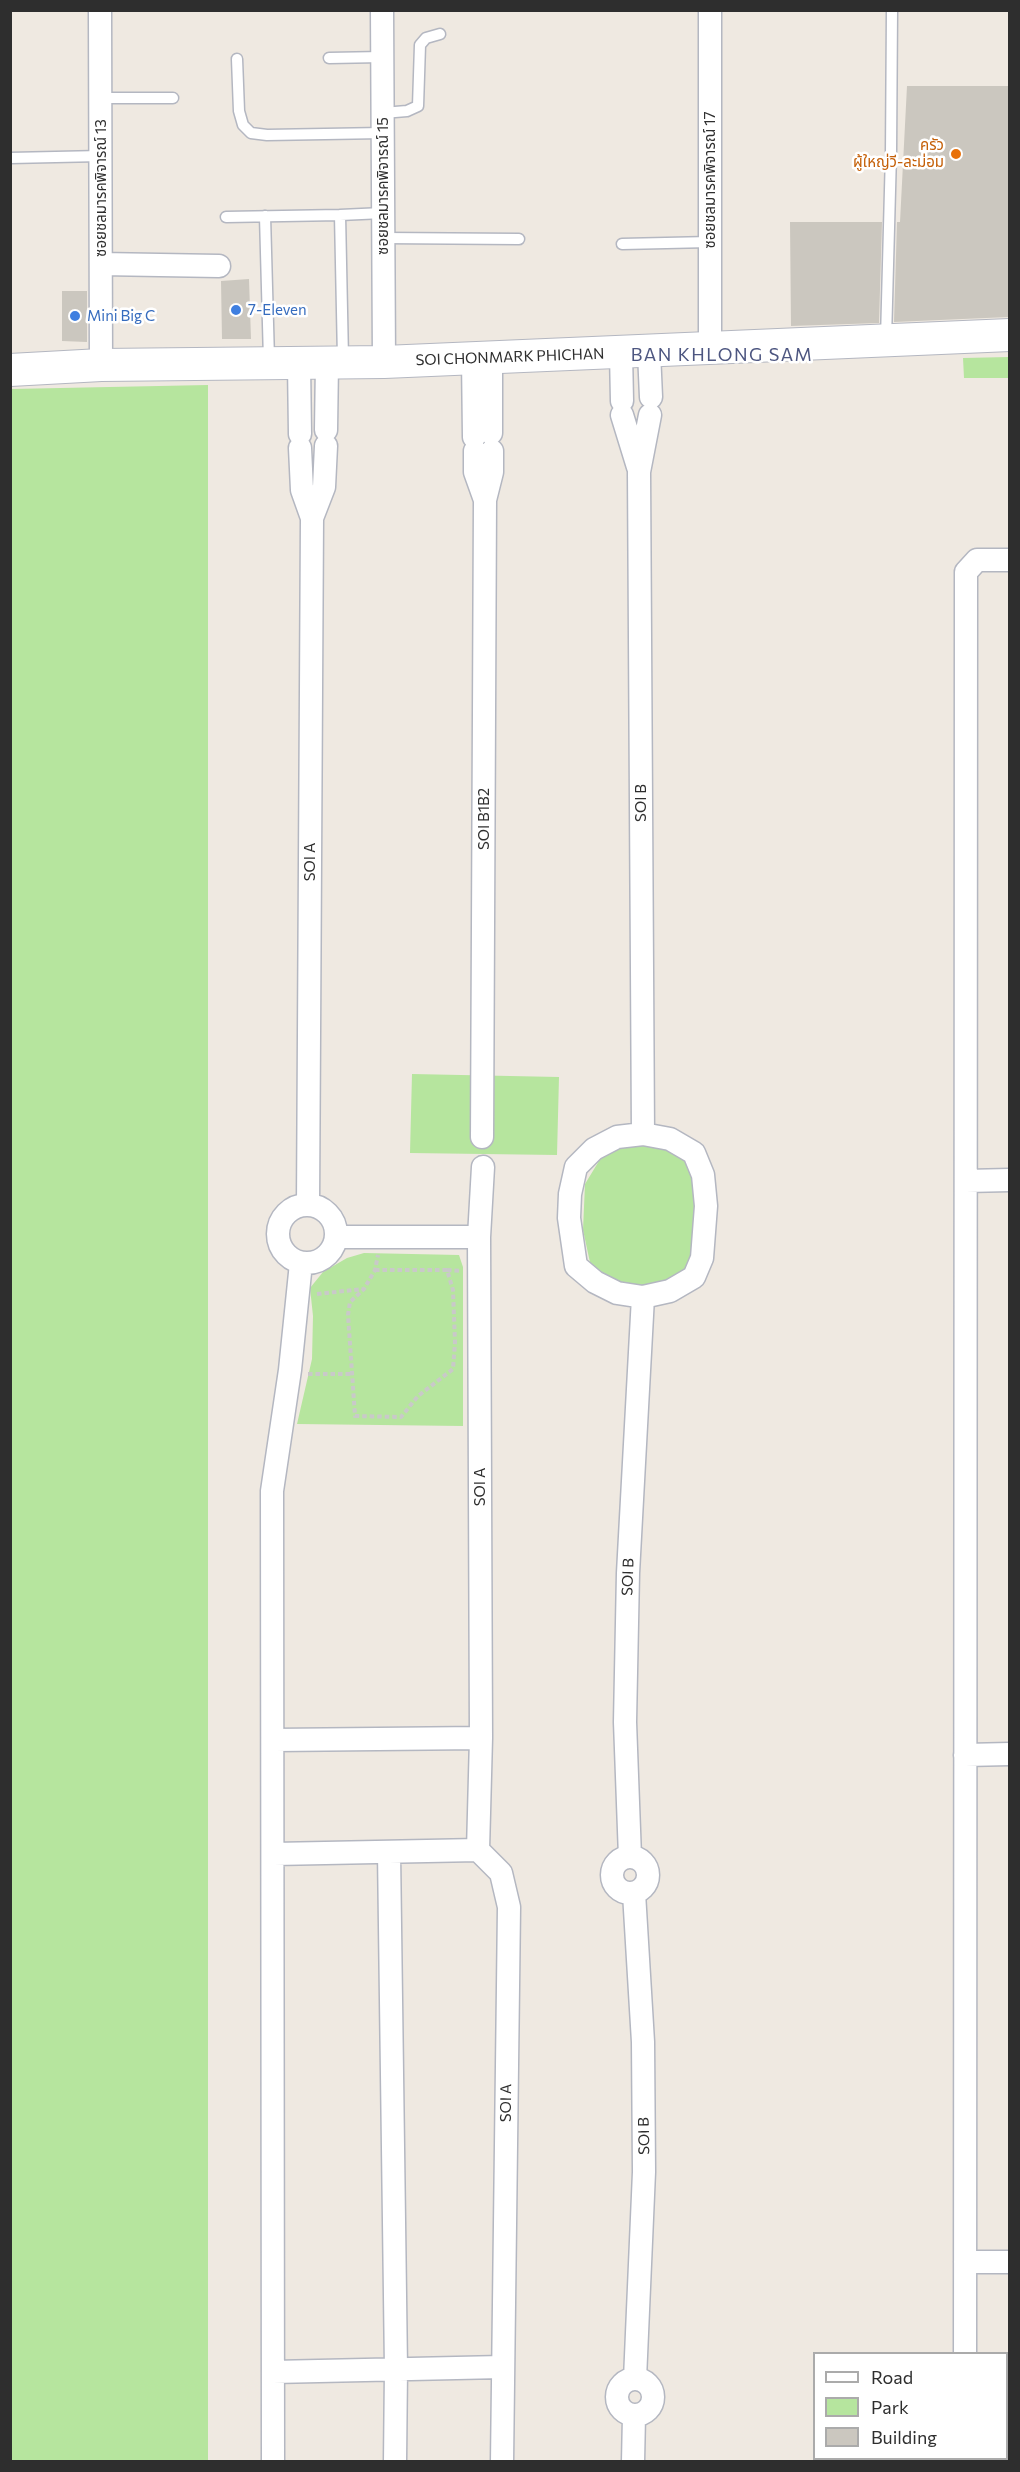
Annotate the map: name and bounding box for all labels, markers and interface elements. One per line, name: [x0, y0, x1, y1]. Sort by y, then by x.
street label: ซอยชลมารคพิจารณ์ 17: [701, 111, 719, 249]
street label: ซอยชลมารคพิจารณ์ 15: [374, 117, 392, 255]
street label: ซอยชลมารคพิจารณ์ 13: [92, 119, 110, 257]
place label: ครัว ผู้ใหญ่วี-ละม่อม: [853, 136, 944, 171]
marker: ครัว ผู้ใหญ่วี-ละม่อม: [949, 147, 963, 161]
place label: 7-Eleven: [248, 301, 307, 319]
marker: 7-Eleven: [229, 303, 243, 317]
place label: Mini Big C: [87, 307, 155, 325]
marker: Mini Big C: [68, 309, 82, 323]
district label: BAN KHLONG SAM: [631, 344, 813, 366]
street label: SOI CHONMARK PHICHAN: [415, 345, 605, 369]
street label: SOI B: [632, 784, 650, 822]
street label: SOI B1B2: [475, 788, 493, 850]
street label: SOI A: [301, 843, 319, 881]
street label: SOI A: [471, 1468, 489, 1506]
street label: SOI B: [618, 1558, 638, 1596]
street label: SOI A: [497, 2084, 515, 2122]
street label: SOI B: [635, 2117, 653, 2155]
legend: [813, 2352, 1008, 2460]
text: Road: [871, 2366, 913, 2388]
text: Park: [871, 2396, 909, 2418]
text: Building: [871, 2426, 937, 2448]

